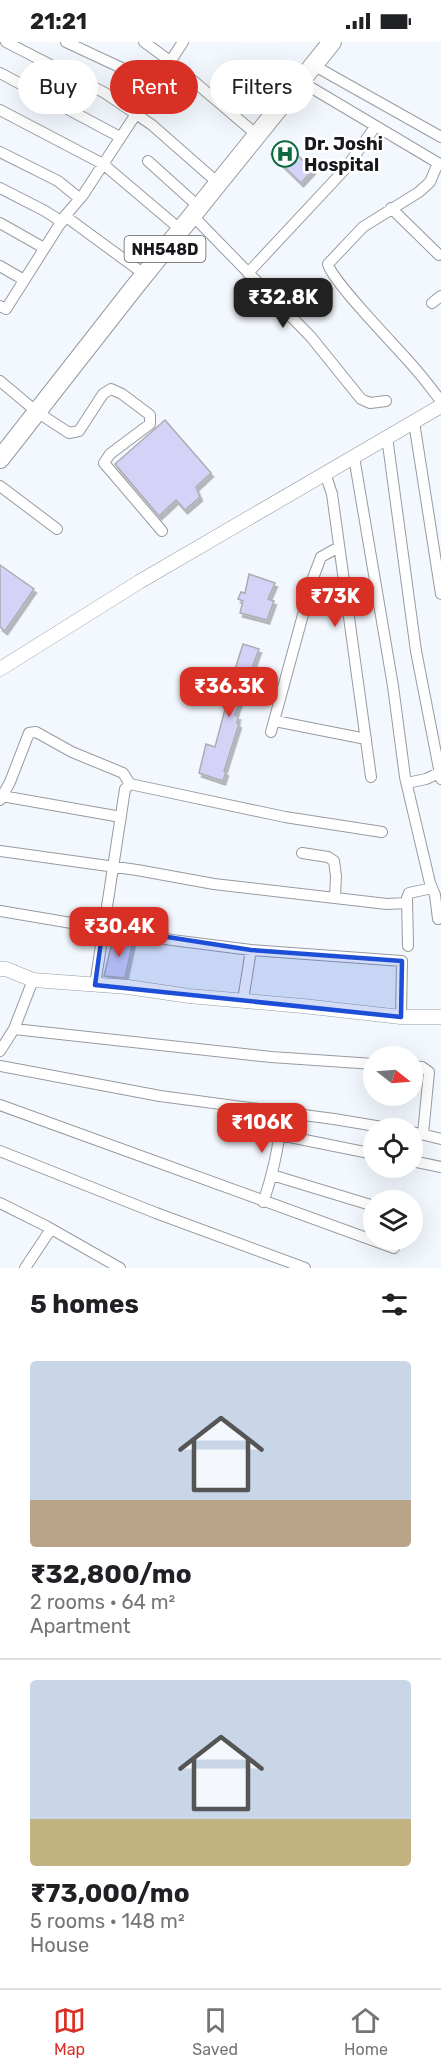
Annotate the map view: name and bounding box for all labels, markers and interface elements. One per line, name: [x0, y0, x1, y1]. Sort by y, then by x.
text: 21:21: [30, 8, 87, 35]
chip: Buy: [18, 60, 98, 114]
chip: Rent: [110, 60, 198, 114]
chip: Filters: [210, 60, 314, 114]
place label: Dr. Joshi Hospital: [304, 133, 383, 176]
hospital icon: Dr. Joshi Hospital: [270, 139, 300, 169]
road number: NH548D: [124, 236, 206, 262]
pin: ₹32.8K: [234, 278, 332, 329]
text: ₹32.8K: [248, 285, 318, 309]
pin: ₹73K: [299, 577, 371, 628]
text: ₹73K: [310, 584, 360, 608]
pin: ₹36.3K: [180, 667, 278, 718]
text: ₹36.3K: [194, 674, 264, 698]
pin: ₹30.4K: [70, 907, 168, 958]
text: ₹30.4K: [83, 914, 155, 938]
north arrow: [363, 1046, 423, 1106]
map controls: [363, 1046, 423, 1250]
pin: ₹106K: [220, 1103, 304, 1154]
text: ₹106K: [231, 1110, 293, 1134]
button: locate: [363, 1118, 423, 1178]
button: layers: [363, 1190, 423, 1250]
icon: filters: [378, 1288, 411, 1321]
text: 5 homes: [30, 1289, 139, 1320]
icon: home: [167, 1400, 275, 1508]
text: ₹32,800/mo: [30, 1559, 192, 1590]
text: 2 rooms · 64 m²: [30, 1590, 175, 1614]
text: Apartment: [30, 1614, 131, 1638]
icon: home: [167, 1719, 275, 1827]
text: ₹73,000/mo: [30, 1878, 190, 1909]
text: 5 rooms · 148 m²: [30, 1909, 185, 1933]
text: House: [30, 1933, 89, 1957]
tab: Map: [53, 2004, 86, 2059]
tab: Saved: [192, 2004, 238, 2059]
tab: Home: [344, 2004, 388, 2059]

